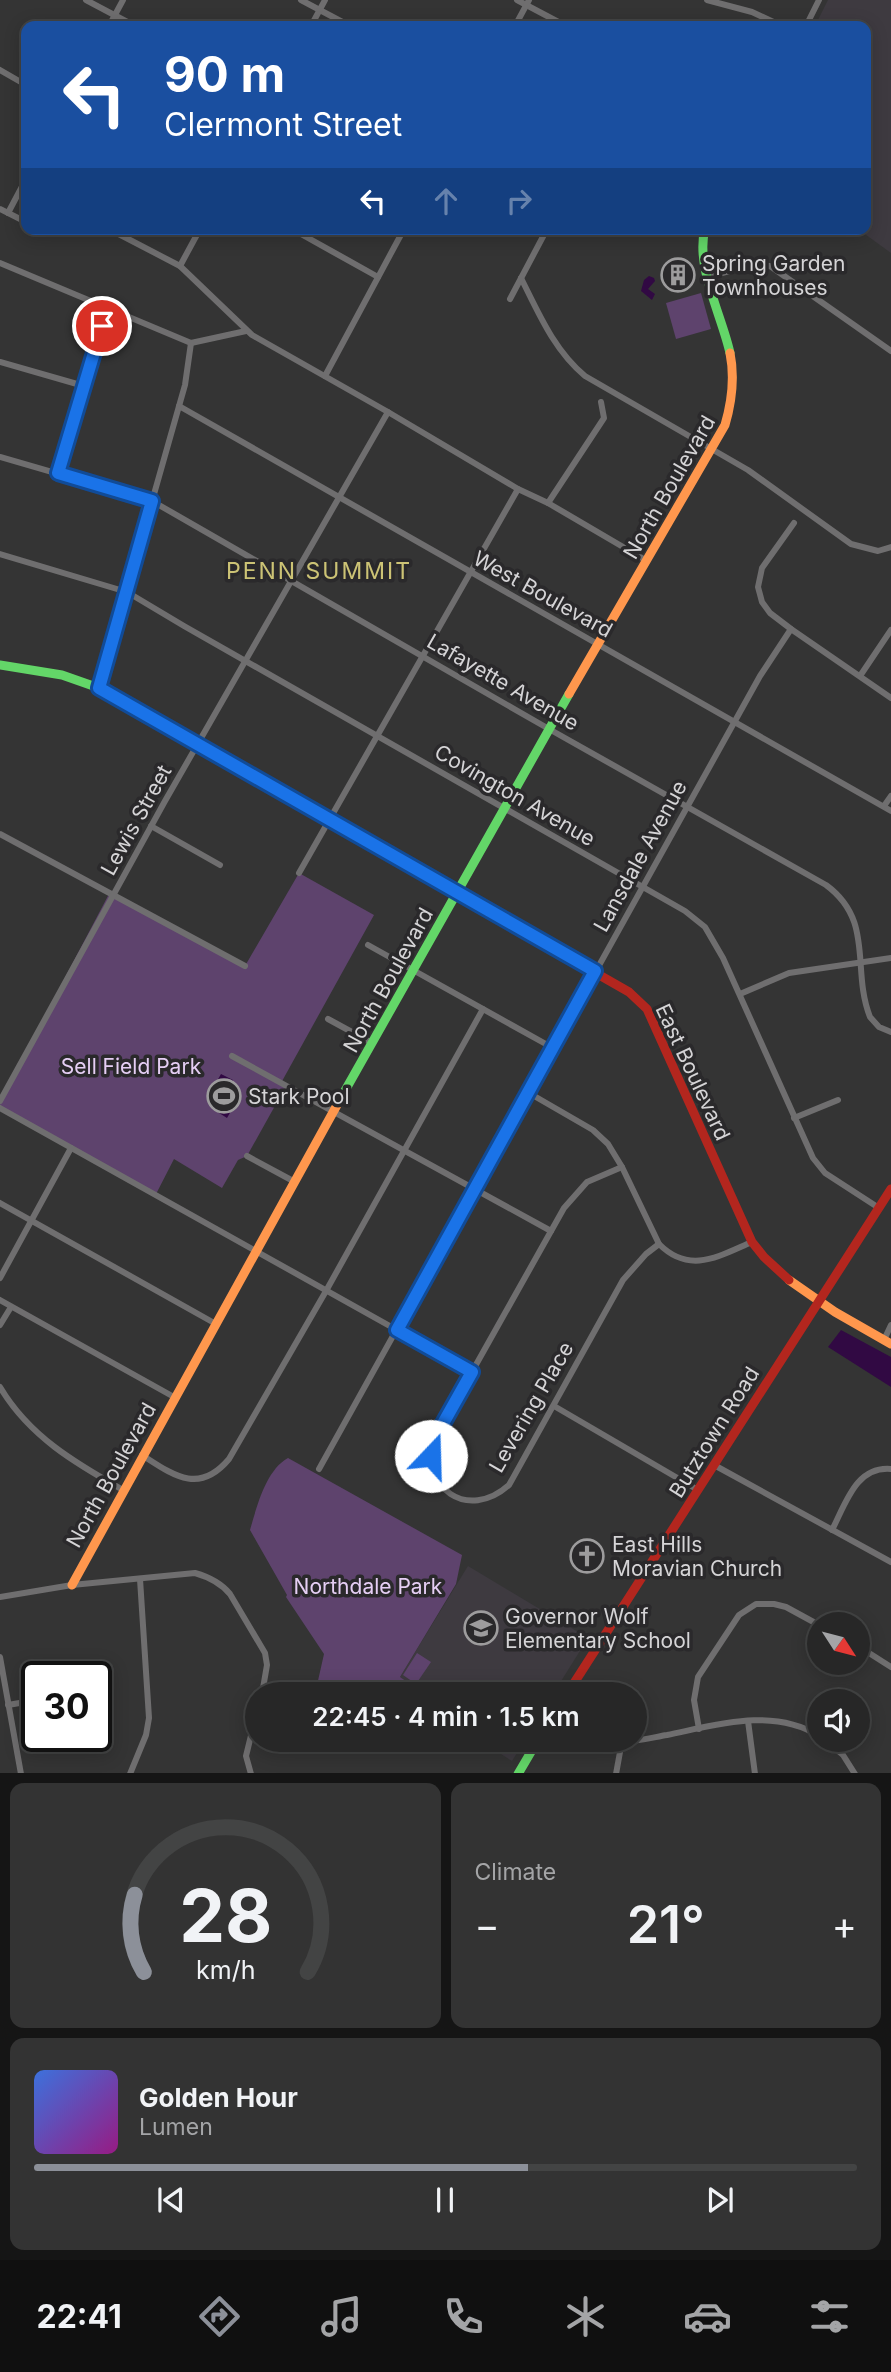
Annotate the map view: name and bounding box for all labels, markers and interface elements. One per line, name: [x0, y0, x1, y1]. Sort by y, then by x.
text: 90 m: [164, 45, 285, 104]
icon: left: [49, 49, 140, 140]
text: Clermont Street: [164, 105, 402, 144]
icon: left: [354, 182, 392, 220]
icon: ahead: [427, 182, 465, 220]
icon: right: [500, 182, 538, 220]
place label: Spring Garden Townhouses: [702, 251, 845, 300]
building icon: Spring Garden Townhouses: [659, 256, 697, 294]
pin: [72, 296, 132, 356]
icon: arrive: [83, 307, 121, 345]
street label: North Boulevard: [618, 411, 720, 563]
street label: West Boulevard: [469, 545, 617, 643]
district label: PENN SUMMIT: [226, 557, 412, 585]
street label: Lafayette Avenue: [423, 628, 583, 736]
street label: Covington Avenue: [430, 739, 600, 851]
street label: Lewis Street: [95, 760, 177, 880]
street label: Lansdale Avenue: [588, 776, 692, 936]
street label: North Boulevard: [338, 903, 438, 1057]
street label: East Boulevard: [650, 1000, 736, 1144]
park label: Sell Field Park: [61, 1054, 202, 1079]
sports icon: Stark Pool: [205, 1077, 243, 1115]
place label: Stark Pool: [248, 1084, 349, 1109]
street label: Levering Place: [484, 1337, 578, 1477]
street label: Butztown Road: [664, 1362, 764, 1502]
street label: North Boulevard: [61, 1398, 161, 1552]
position arrow: [394, 1419, 468, 1493]
place label: East Hills Moravian Church: [612, 1532, 782, 1581]
church icon: East Hills Moravian Church: [568, 1537, 606, 1575]
park label: Northdale Park: [294, 1574, 443, 1599]
place label: Governor Wolf Elementary School: [505, 1604, 691, 1653]
school or university icon: Governor Wolf Elementary School: [462, 1609, 500, 1647]
north arrow: [807, 1612, 870, 1675]
map controls: [807, 1612, 870, 1752]
speed limit sign: 30: [21, 1661, 112, 1752]
button: sound: [807, 1689, 870, 1752]
text: 22:45 · 4 min · 1.5 km: [312, 1701, 580, 1732]
text: Climate: [475, 1858, 556, 1886]
text: 28: [179, 1871, 272, 1960]
text: 21°: [627, 1893, 705, 1956]
text: −: [475, 1902, 500, 1948]
text: +: [832, 1902, 857, 1948]
text: km/h: [196, 1954, 255, 1984]
text: Golden Hour: [139, 2082, 298, 2113]
text: Lumen: [139, 2113, 213, 2141]
icon: previous: [152, 2181, 190, 2219]
icon: pause: [426, 2181, 464, 2219]
icon: next: [701, 2181, 739, 2219]
icon: directions: [195, 2292, 244, 2341]
icon: music: [317, 2292, 366, 2341]
icon: phone: [439, 2292, 488, 2341]
icon: climate: [561, 2292, 610, 2341]
icon: car: [683, 2292, 732, 2341]
icon: filters: [805, 2292, 854, 2341]
text: 22:41: [37, 2297, 122, 2336]

